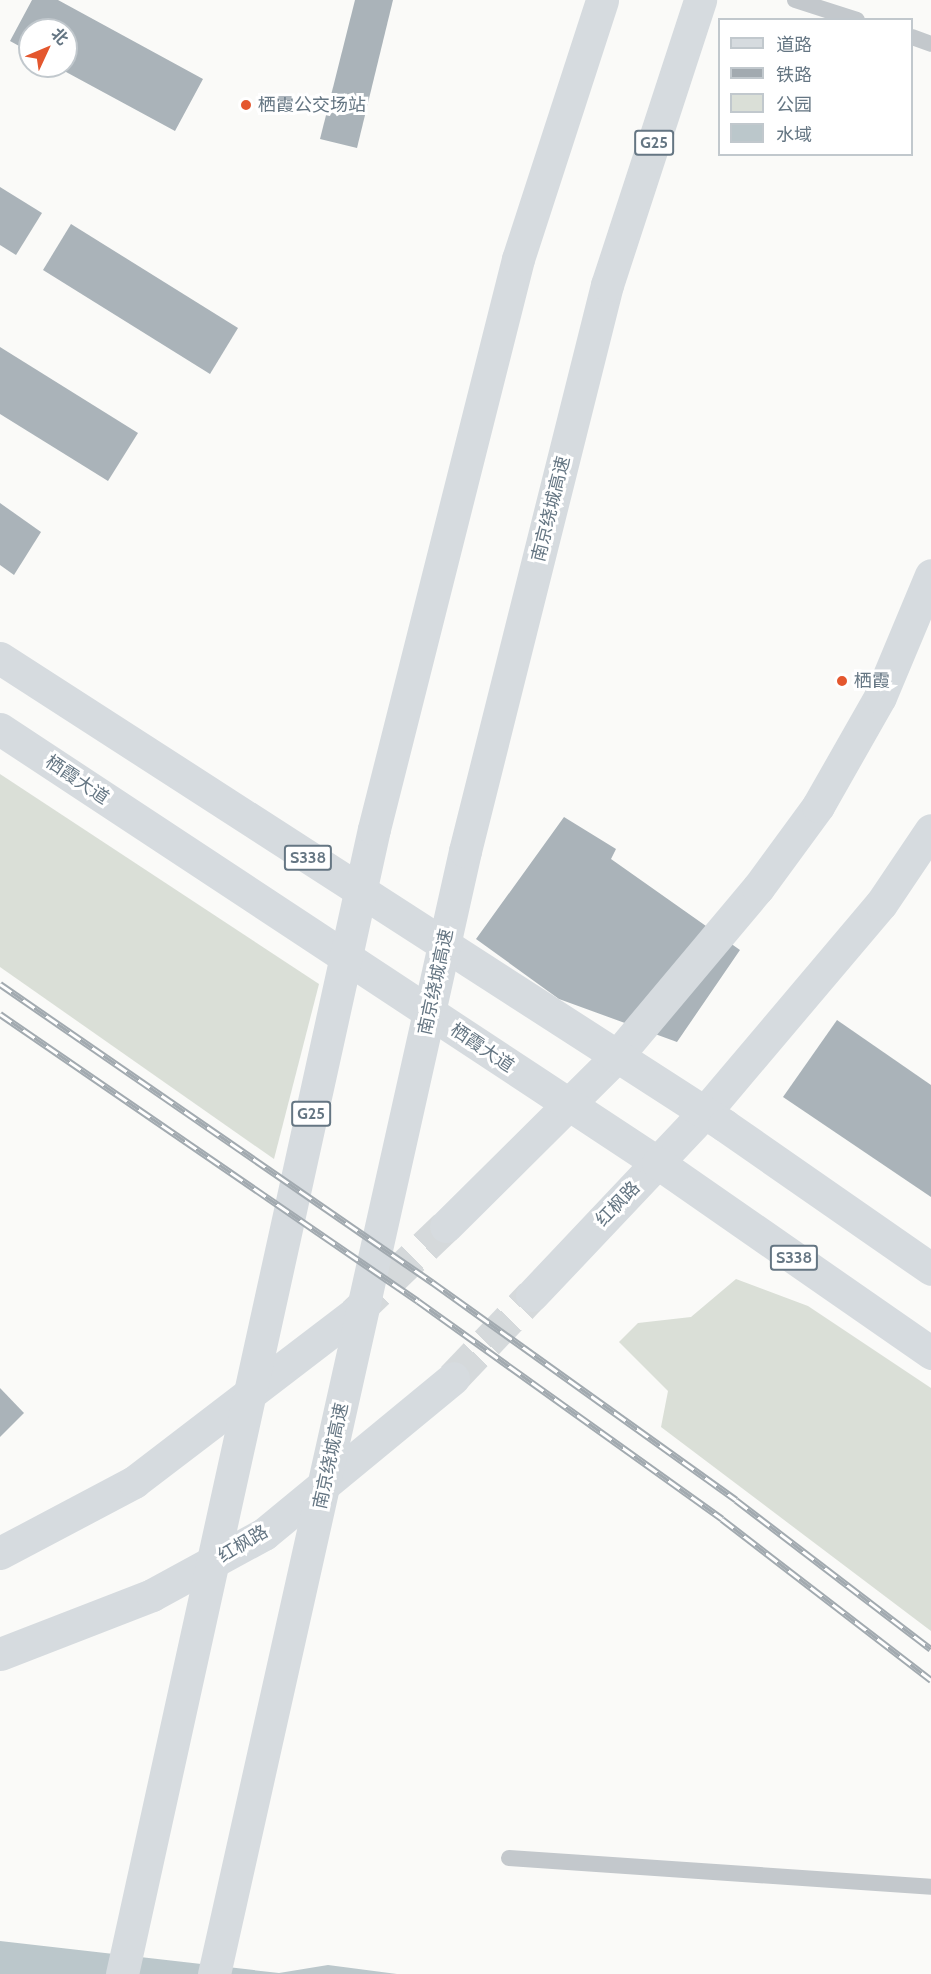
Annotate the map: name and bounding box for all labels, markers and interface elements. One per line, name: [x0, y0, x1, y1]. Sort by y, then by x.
north arrow: [18, 18, 78, 78]
legend: [718, 18, 913, 156]
text: 北: [47, 24, 72, 49]
text: 道路: [776, 34, 812, 56]
text: 铁路: [776, 64, 812, 86]
place label: 栖霞公交场站: [258, 94, 366, 116]
text: 公园: [776, 94, 812, 116]
marker: 栖霞公交场站: [239, 98, 253, 112]
text: 水域: [776, 124, 812, 146]
road number: G25: [633, 130, 675, 156]
street label: 南京绕城高速: [527, 454, 575, 564]
place label: 栖霞: [854, 670, 890, 692]
marker: 栖霞: [835, 674, 849, 688]
street label: 栖霞大道: [41, 751, 113, 809]
road number: S338: [282, 845, 334, 871]
street label: 南京绕城高速: [414, 927, 458, 1037]
street label: 栖霞大道: [446, 1019, 518, 1077]
road number: G25: [290, 1101, 332, 1127]
street label: 红枫路: [591, 1177, 645, 1231]
road number: S338: [768, 1245, 820, 1271]
street label: 南京绕城高速: [309, 1401, 353, 1511]
street label: 红枫路: [214, 1521, 272, 1567]

